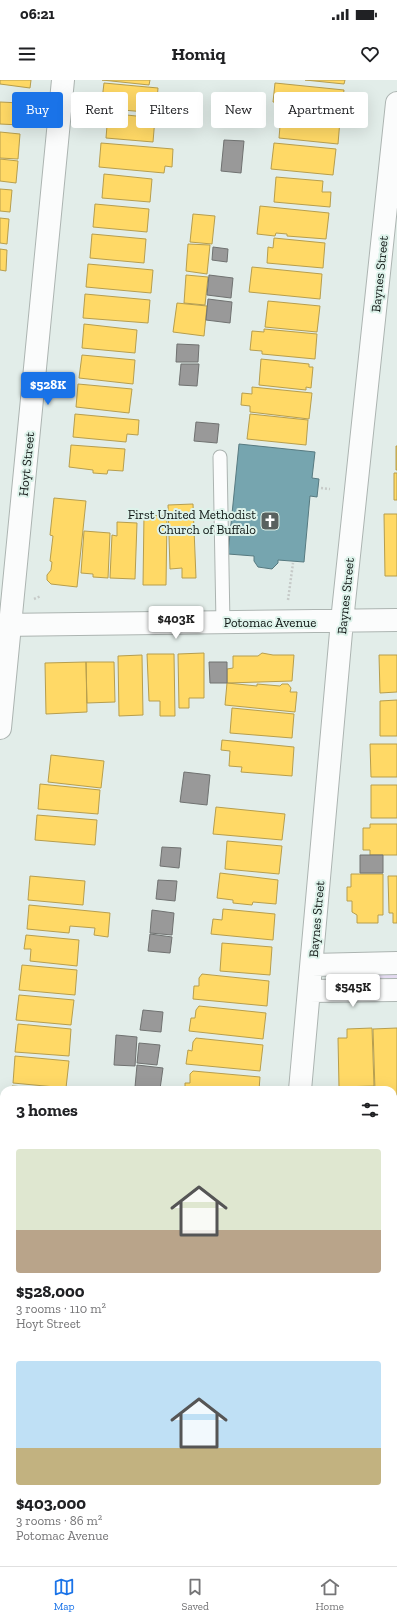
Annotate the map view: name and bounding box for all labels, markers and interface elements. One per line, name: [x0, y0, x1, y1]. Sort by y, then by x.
text: 06:21: [20, 5, 55, 23]
icon: menu: [16, 43, 38, 65]
text: Homiq: [172, 43, 225, 65]
icon: heart: [359, 43, 381, 65]
chip: Buy: [12, 92, 63, 128]
chip: Rent: [71, 92, 128, 128]
chip: Filters: [136, 92, 203, 128]
chip: New: [211, 92, 266, 128]
chip: Apartment: [274, 92, 368, 128]
street label: Baynes Street: [368, 235, 391, 313]
pin: $528K: [20, 372, 76, 406]
text: $528K: [30, 377, 66, 392]
street label: Hoyt Street: [16, 431, 37, 497]
place label: First United Methodist Church of Buffalo: [128, 507, 256, 537]
church icon: First United Methodist Church of Buffalo: [259, 510, 281, 532]
street label: Baynes Street: [334, 557, 357, 635]
pin: $403K: [148, 606, 204, 640]
text: $403K: [158, 611, 194, 626]
street label: Potomac Avenue: [224, 615, 316, 630]
street label: Baynes Street: [306, 880, 327, 958]
pin: $545K: [325, 974, 381, 1008]
text: $545K: [335, 979, 371, 994]
icon: filters: [359, 1099, 381, 1121]
text: 3 homes: [16, 1100, 78, 1120]
icon: home: [163, 1175, 235, 1247]
text: $528,000: [16, 1281, 85, 1301]
text: 3 rooms · 110 m²: [16, 1301, 106, 1316]
text: Hoyt Street: [16, 1316, 81, 1331]
icon: home: [163, 1387, 235, 1459]
text: $403,000: [16, 1493, 86, 1513]
text: 3 rooms · 86 m²: [16, 1513, 102, 1528]
text: Potomac Avenue: [16, 1528, 109, 1543]
tab: Map: [53, 1576, 75, 1613]
tab: Saved: [182, 1576, 209, 1613]
tab: Home: [315, 1576, 344, 1613]

